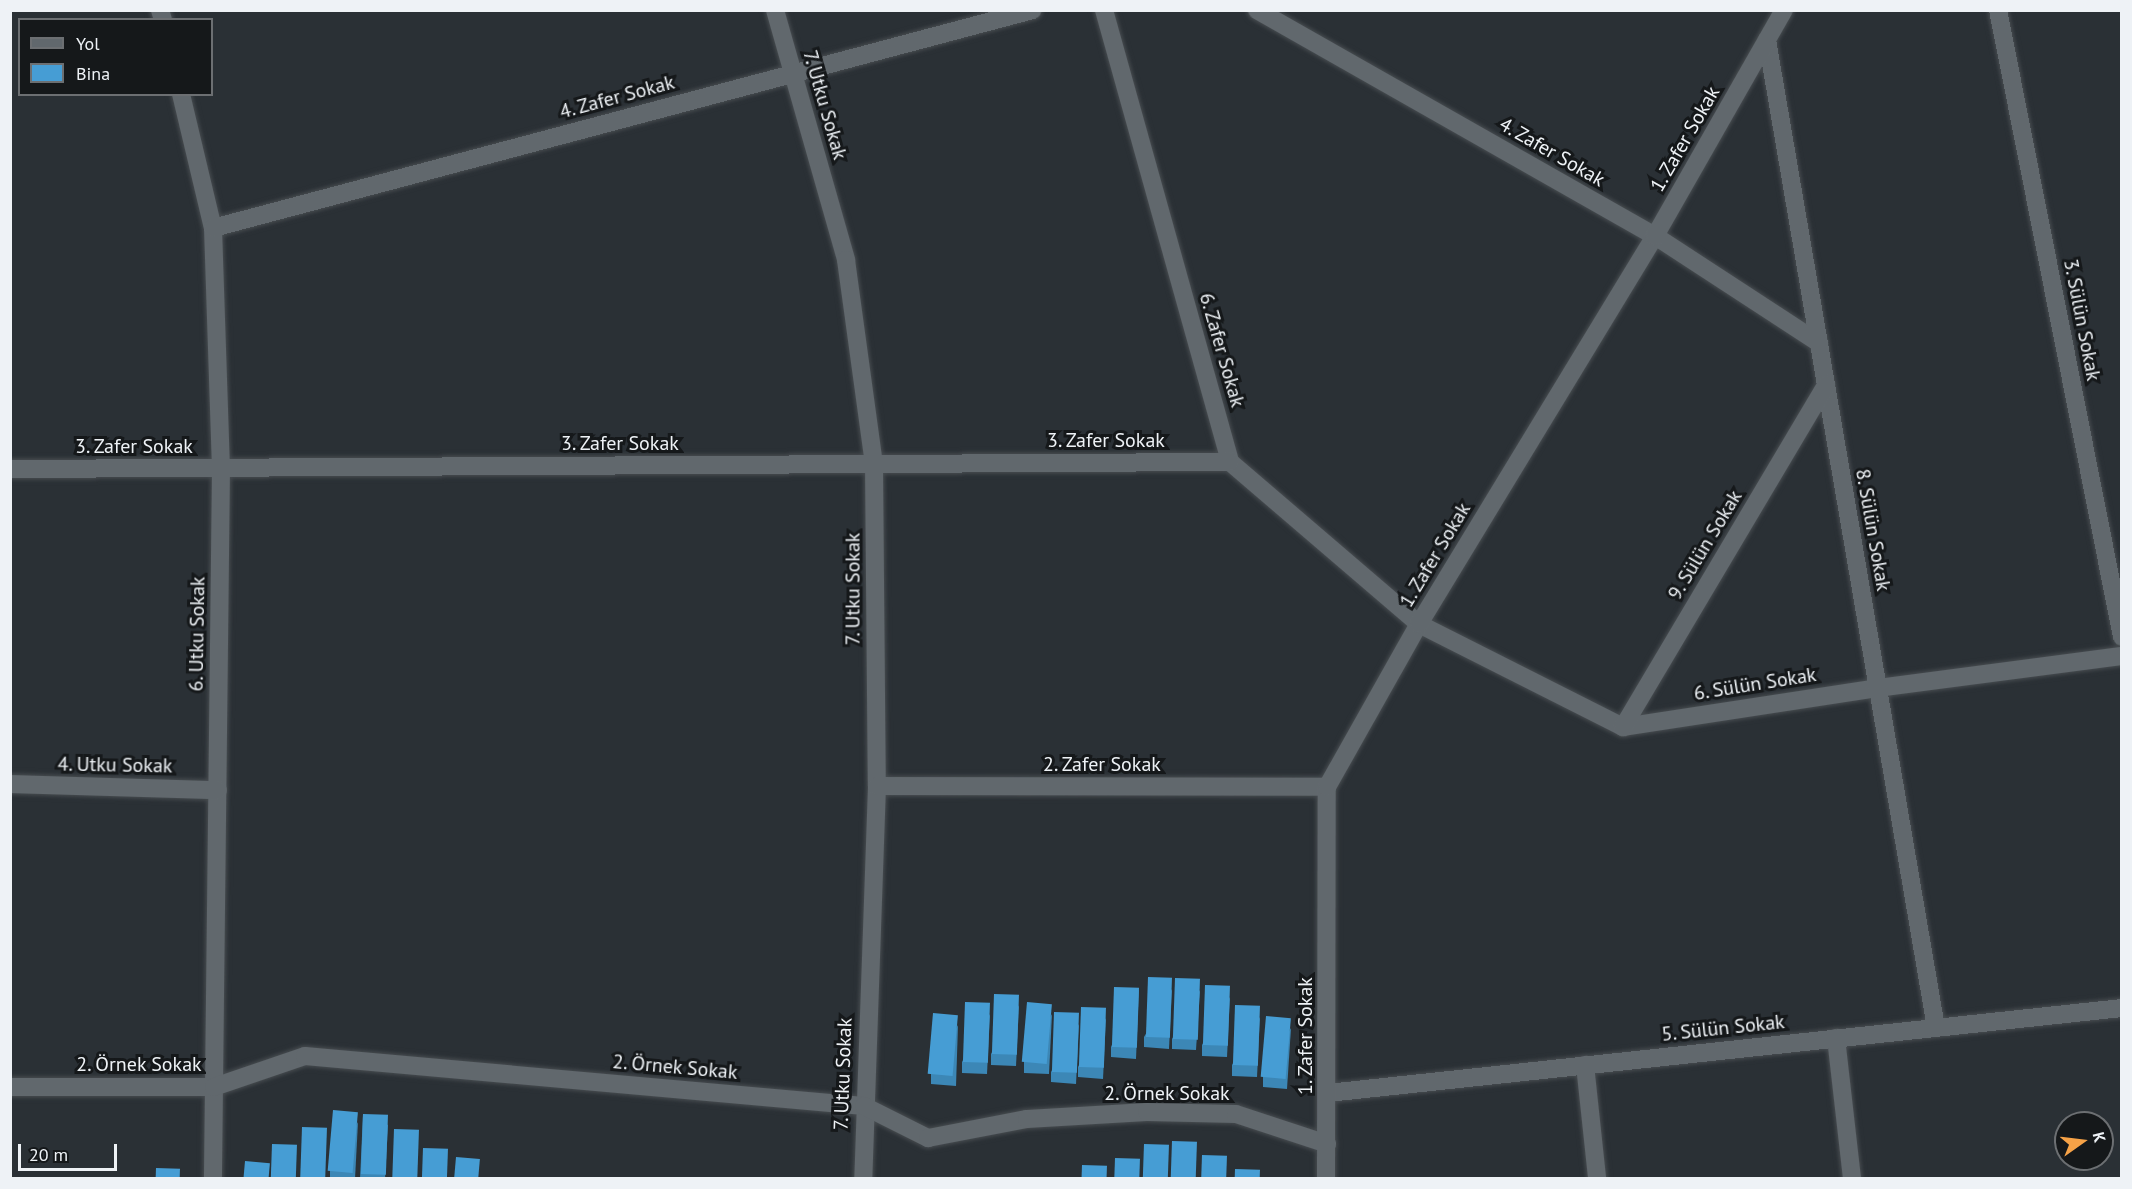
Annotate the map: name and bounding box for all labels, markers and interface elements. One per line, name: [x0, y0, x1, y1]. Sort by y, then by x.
legend: [18, 18, 213, 96]
text: Yol: [76, 32, 99, 55]
street label: 7. Utku Sokak: [798, 47, 852, 163]
text: Bina: [76, 62, 110, 85]
street label: 4. Zafer Sokak: [556, 70, 678, 124]
street label: 1. Zafer Sokak: [1645, 81, 1725, 197]
street label: 4. Zafer Sokak: [1494, 112, 1610, 192]
street label: 3. Sülün Sokak: [2058, 256, 2106, 384]
street label: 6. Zafer Sokak: [1194, 289, 1250, 411]
street label: 3. Zafer Sokak: [1046, 428, 1166, 452]
street label: 3. Zafer Sokak: [560, 431, 680, 455]
street label: 3. Zafer Sokak: [74, 434, 194, 458]
street label: 8. Sülün Sokak: [1850, 466, 1896, 594]
street label: 9. Sülün Sokak: [1662, 485, 1748, 605]
street label: 1. Zafer Sokak: [1394, 497, 1476, 613]
street label: 7. Utku Sokak: [841, 532, 865, 646]
street label: 6. Utku Sokak: [184, 576, 210, 692]
street label: 6. Sülün Sokak: [1691, 662, 1819, 706]
street label: 4. Utku Sokak: [57, 752, 173, 778]
street label: 2. Zafer Sokak: [1042, 752, 1162, 776]
street label: 1. Zafer Sokak: [1293, 976, 1317, 1096]
street label: 5. Sülün Sokak: [1659, 1010, 1787, 1046]
street label: 7. Utku Sokak: [829, 1016, 857, 1132]
street label: 2. Örnek Sokak: [610, 1049, 740, 1085]
street label: 2. Örnek Sokak: [75, 1052, 203, 1076]
street label: 2. Örnek Sokak: [1103, 1081, 1231, 1105]
north arrow: [2054, 1111, 2114, 1171]
text: K: [2089, 1130, 2110, 1144]
scale bar: [21, 1132, 120, 1170]
text: 20 m: [29, 1143, 68, 1166]

